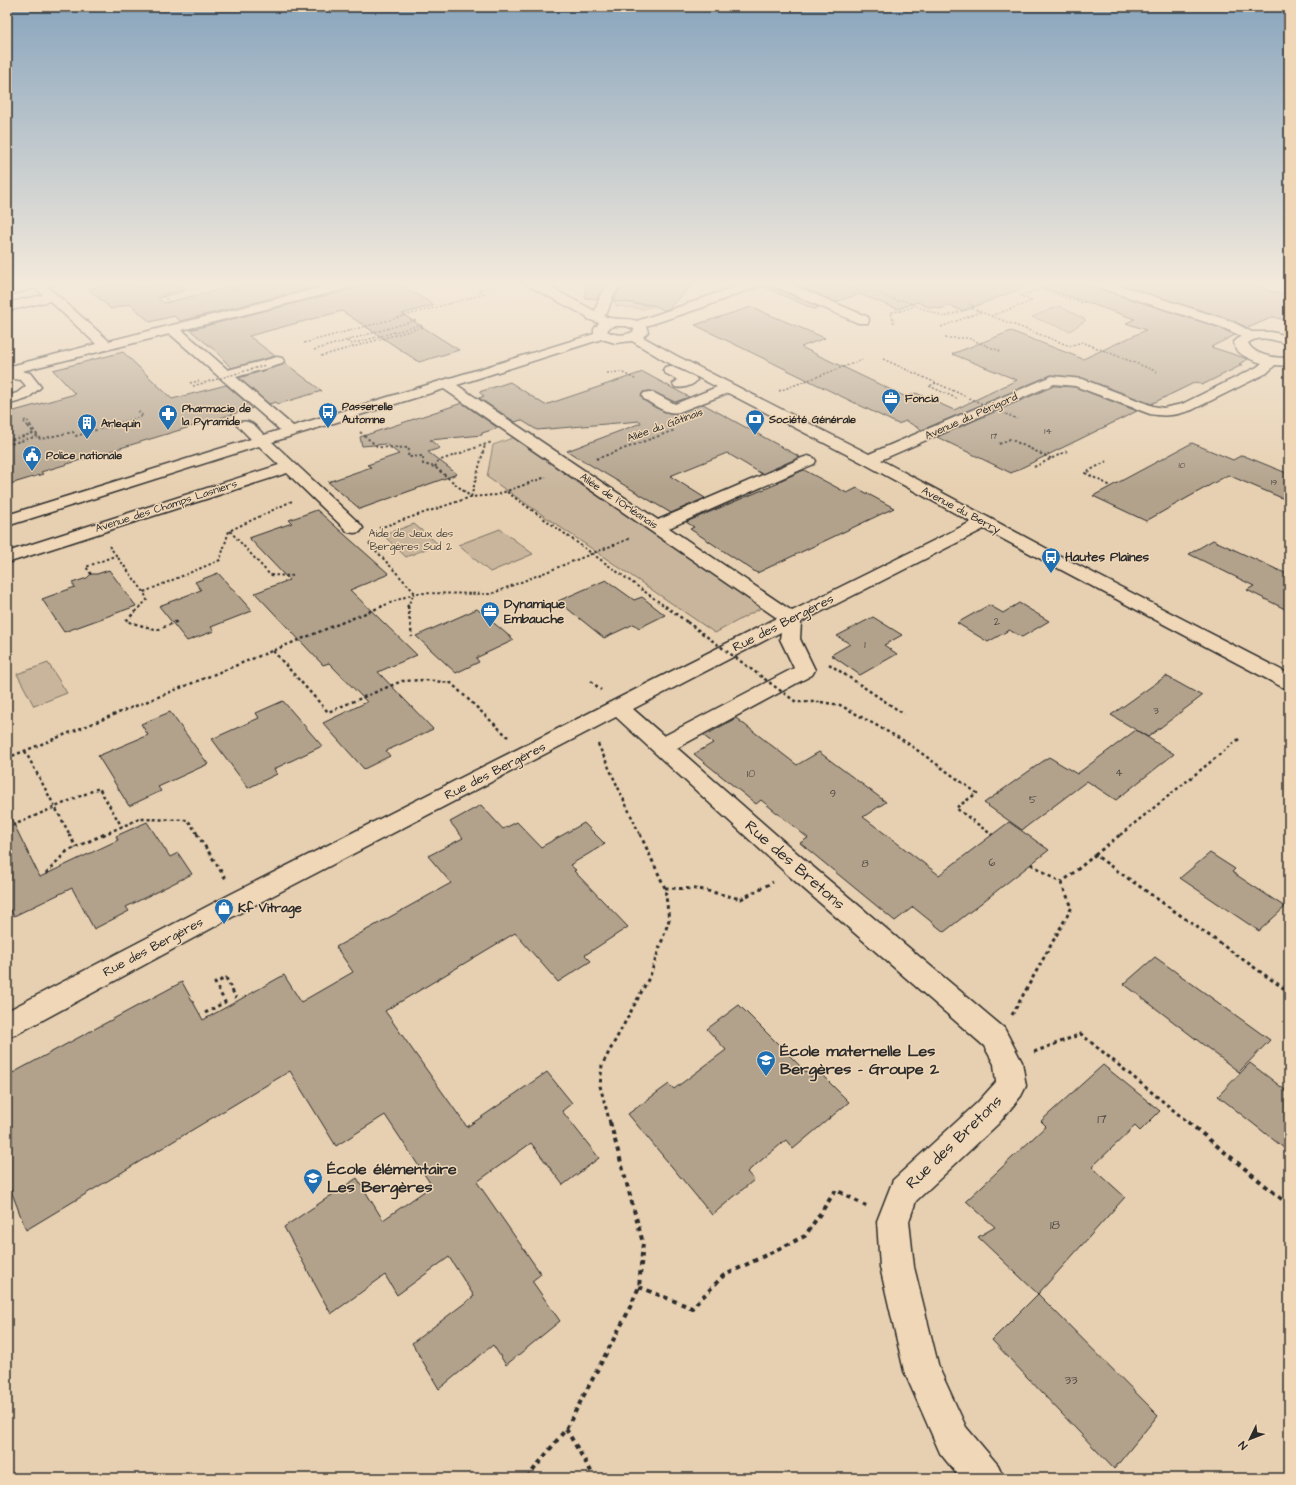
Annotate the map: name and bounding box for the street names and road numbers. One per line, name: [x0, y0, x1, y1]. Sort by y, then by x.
street label: Avenue du Périgord: [922, 389, 1020, 444]
street label: Allée du Gâtinais: [625, 404, 706, 446]
street label: Allée de l'Orléanais: [577, 469, 661, 533]
street label: Avenue des Champs Lasniers: [93, 476, 239, 536]
street label: Avenue du Berry: [918, 483, 1003, 538]
street label: Rue des Bergères: [729, 589, 838, 657]
street label: Rue des Bergères: [441, 737, 550, 805]
street label: Rue des Bretons: [740, 815, 850, 915]
street label: Rue des Bergères: [100, 913, 207, 982]
street label: Rue des Bretons: [901, 1090, 1007, 1194]

